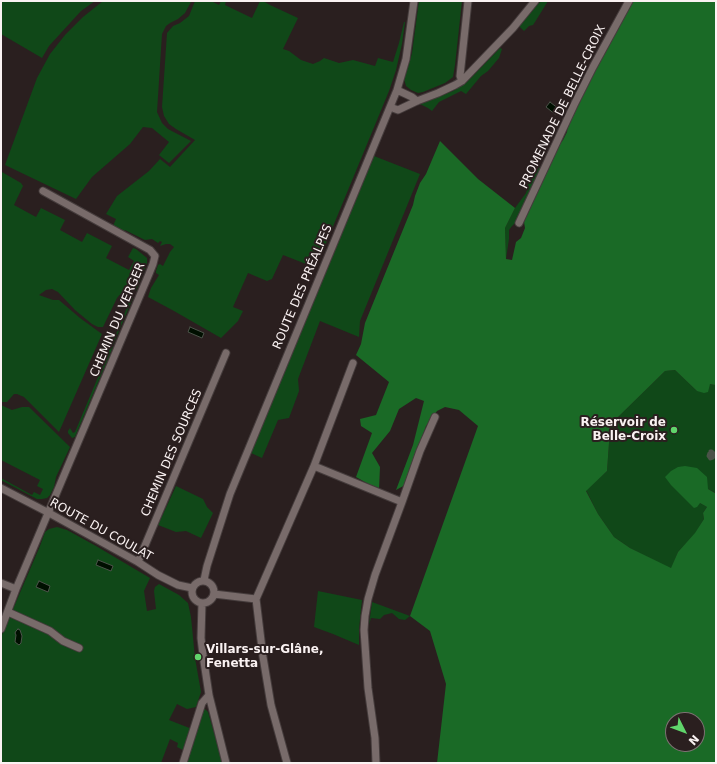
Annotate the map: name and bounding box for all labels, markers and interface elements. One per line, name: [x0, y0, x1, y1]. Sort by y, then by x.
street label: PROMENADE DE BELLE-CROIX: [517, 23, 609, 191]
street label: ROUTE DES PRÉALPES: [270, 222, 336, 352]
street label: CHEMIN DU VERGER: [87, 261, 149, 379]
street label: CHEMIN DES SOURCES: [139, 387, 205, 519]
place label: Réservoir de Belle-Croix: [580, 416, 666, 444]
marker: Réservoir de Belle-Croix: [669, 425, 679, 435]
street label: ROUTE DU COULAT: [47, 496, 155, 564]
place label: Villars-sur-Glâne, Fenetta: [206, 643, 323, 671]
marker: Villars-sur-Glâne, Fenetta: [193, 652, 203, 662]
north arrow: [665, 712, 705, 752]
text: N: [686, 732, 701, 747]

